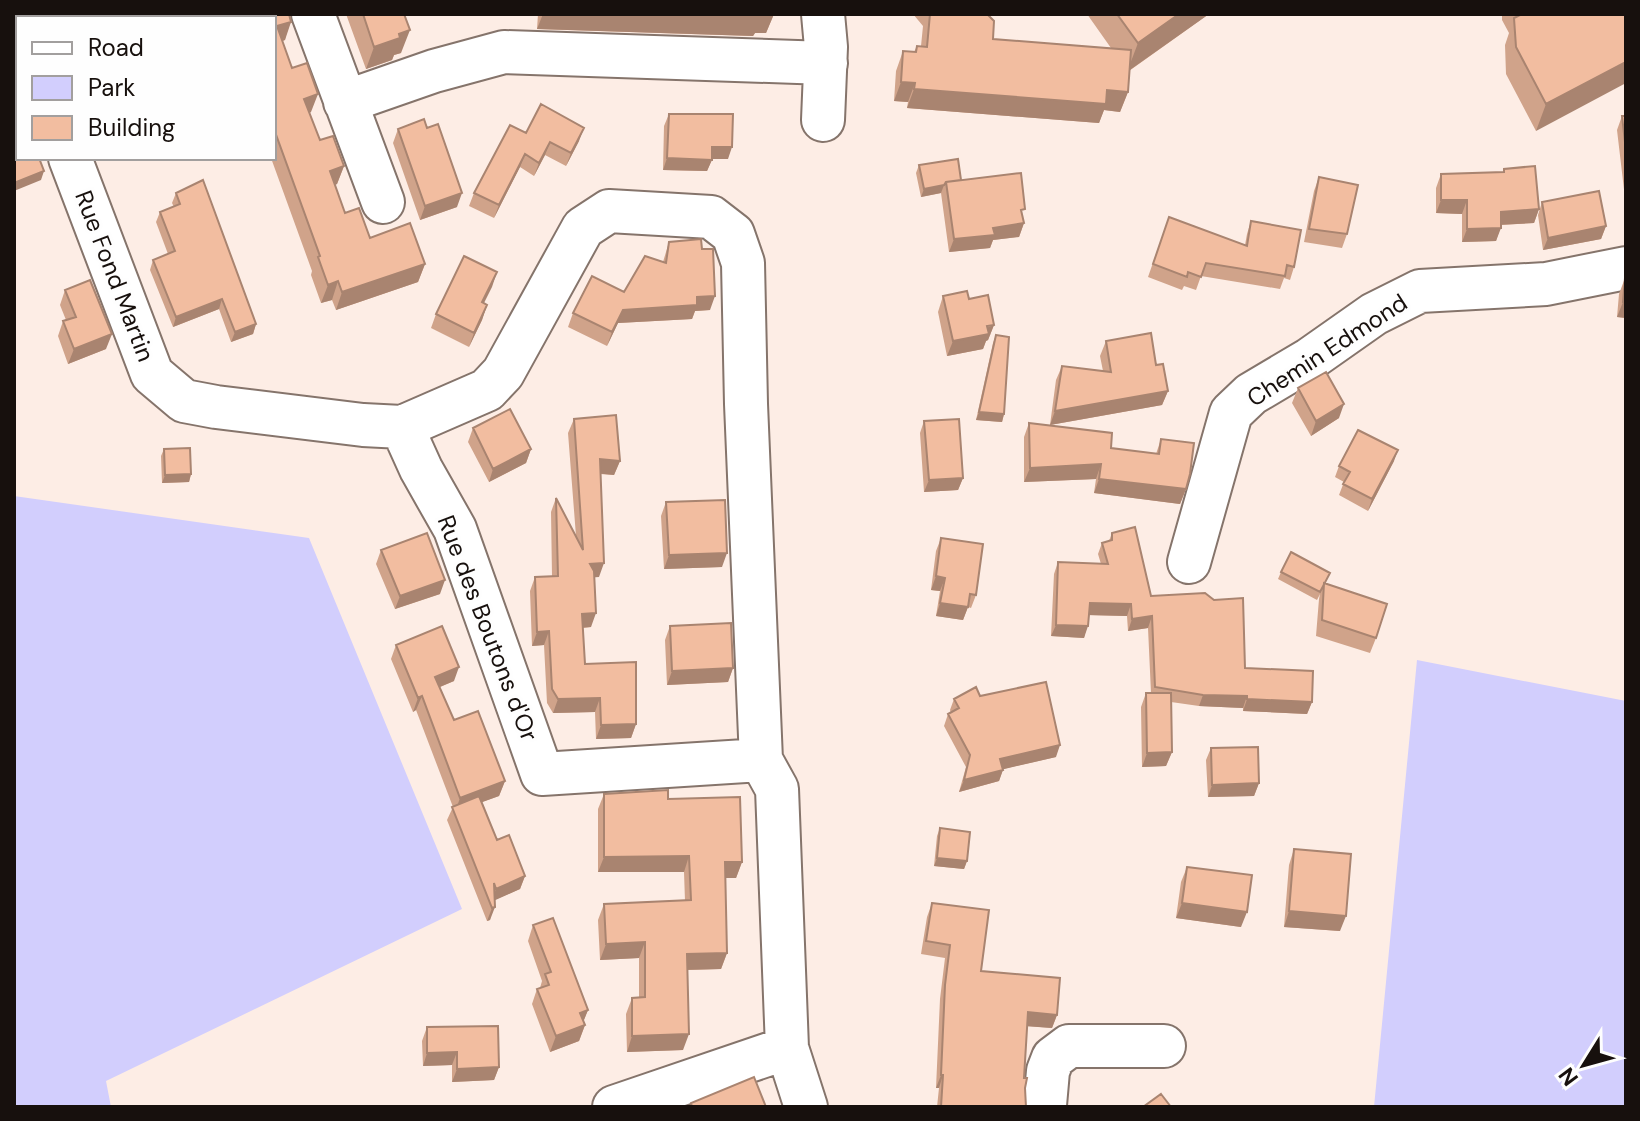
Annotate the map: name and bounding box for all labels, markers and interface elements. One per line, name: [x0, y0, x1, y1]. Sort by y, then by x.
legend: [16, 16, 276, 160]
text: Road: [88, 32, 144, 63]
text: Park: [88, 72, 135, 103]
text: Building: [88, 112, 175, 143]
street label: Rue Fond Martin: [68, 186, 162, 366]
street label: Chemin Edmond: [1241, 287, 1413, 413]
street label: Rue des Boutons d'Or: [431, 511, 545, 745]
north arrow: [1544, 1025, 1624, 1105]
text: N: [1552, 1062, 1585, 1092]

